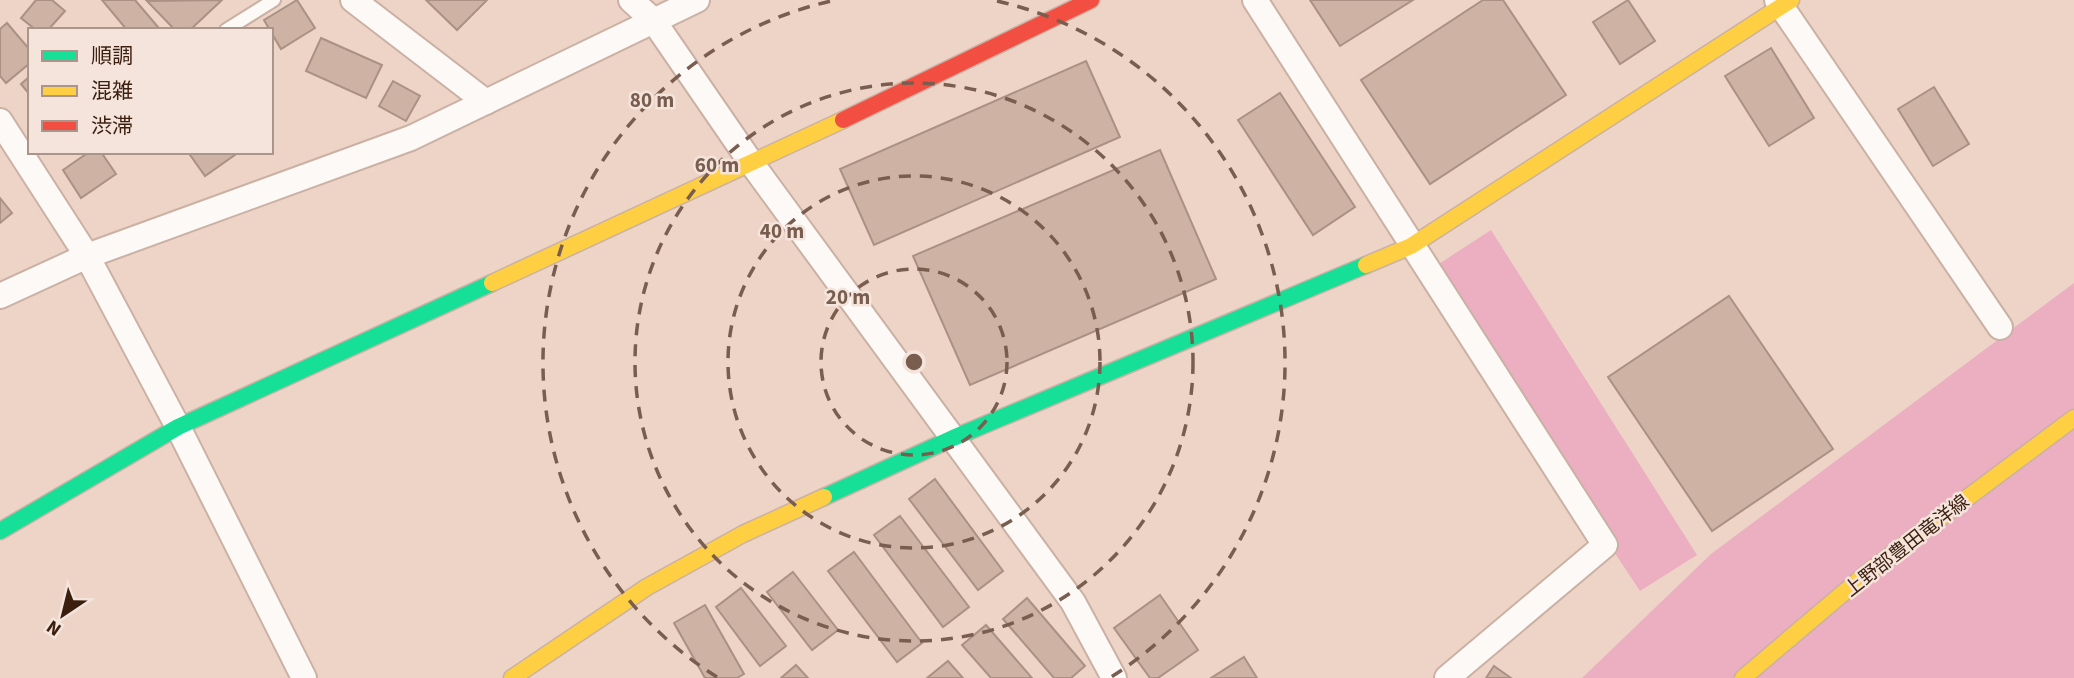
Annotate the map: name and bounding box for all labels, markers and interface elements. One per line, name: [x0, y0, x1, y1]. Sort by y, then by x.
legend: [28, 28, 273, 154]
text: 順調: [91, 41, 133, 71]
text: 混雑: [91, 76, 133, 106]
text: 80 m: [630, 85, 674, 115]
text: 渋滞: [91, 111, 133, 141]
text: 60 m: [695, 150, 739, 180]
text: 40 m: [760, 216, 804, 246]
text: 20 m: [826, 282, 870, 312]
centre of rings: [902, 350, 926, 374]
street label: 上野部豊田竜洋線: [1839, 489, 1975, 604]
north arrow: [28, 580, 98, 650]
text: N: [41, 613, 67, 642]

